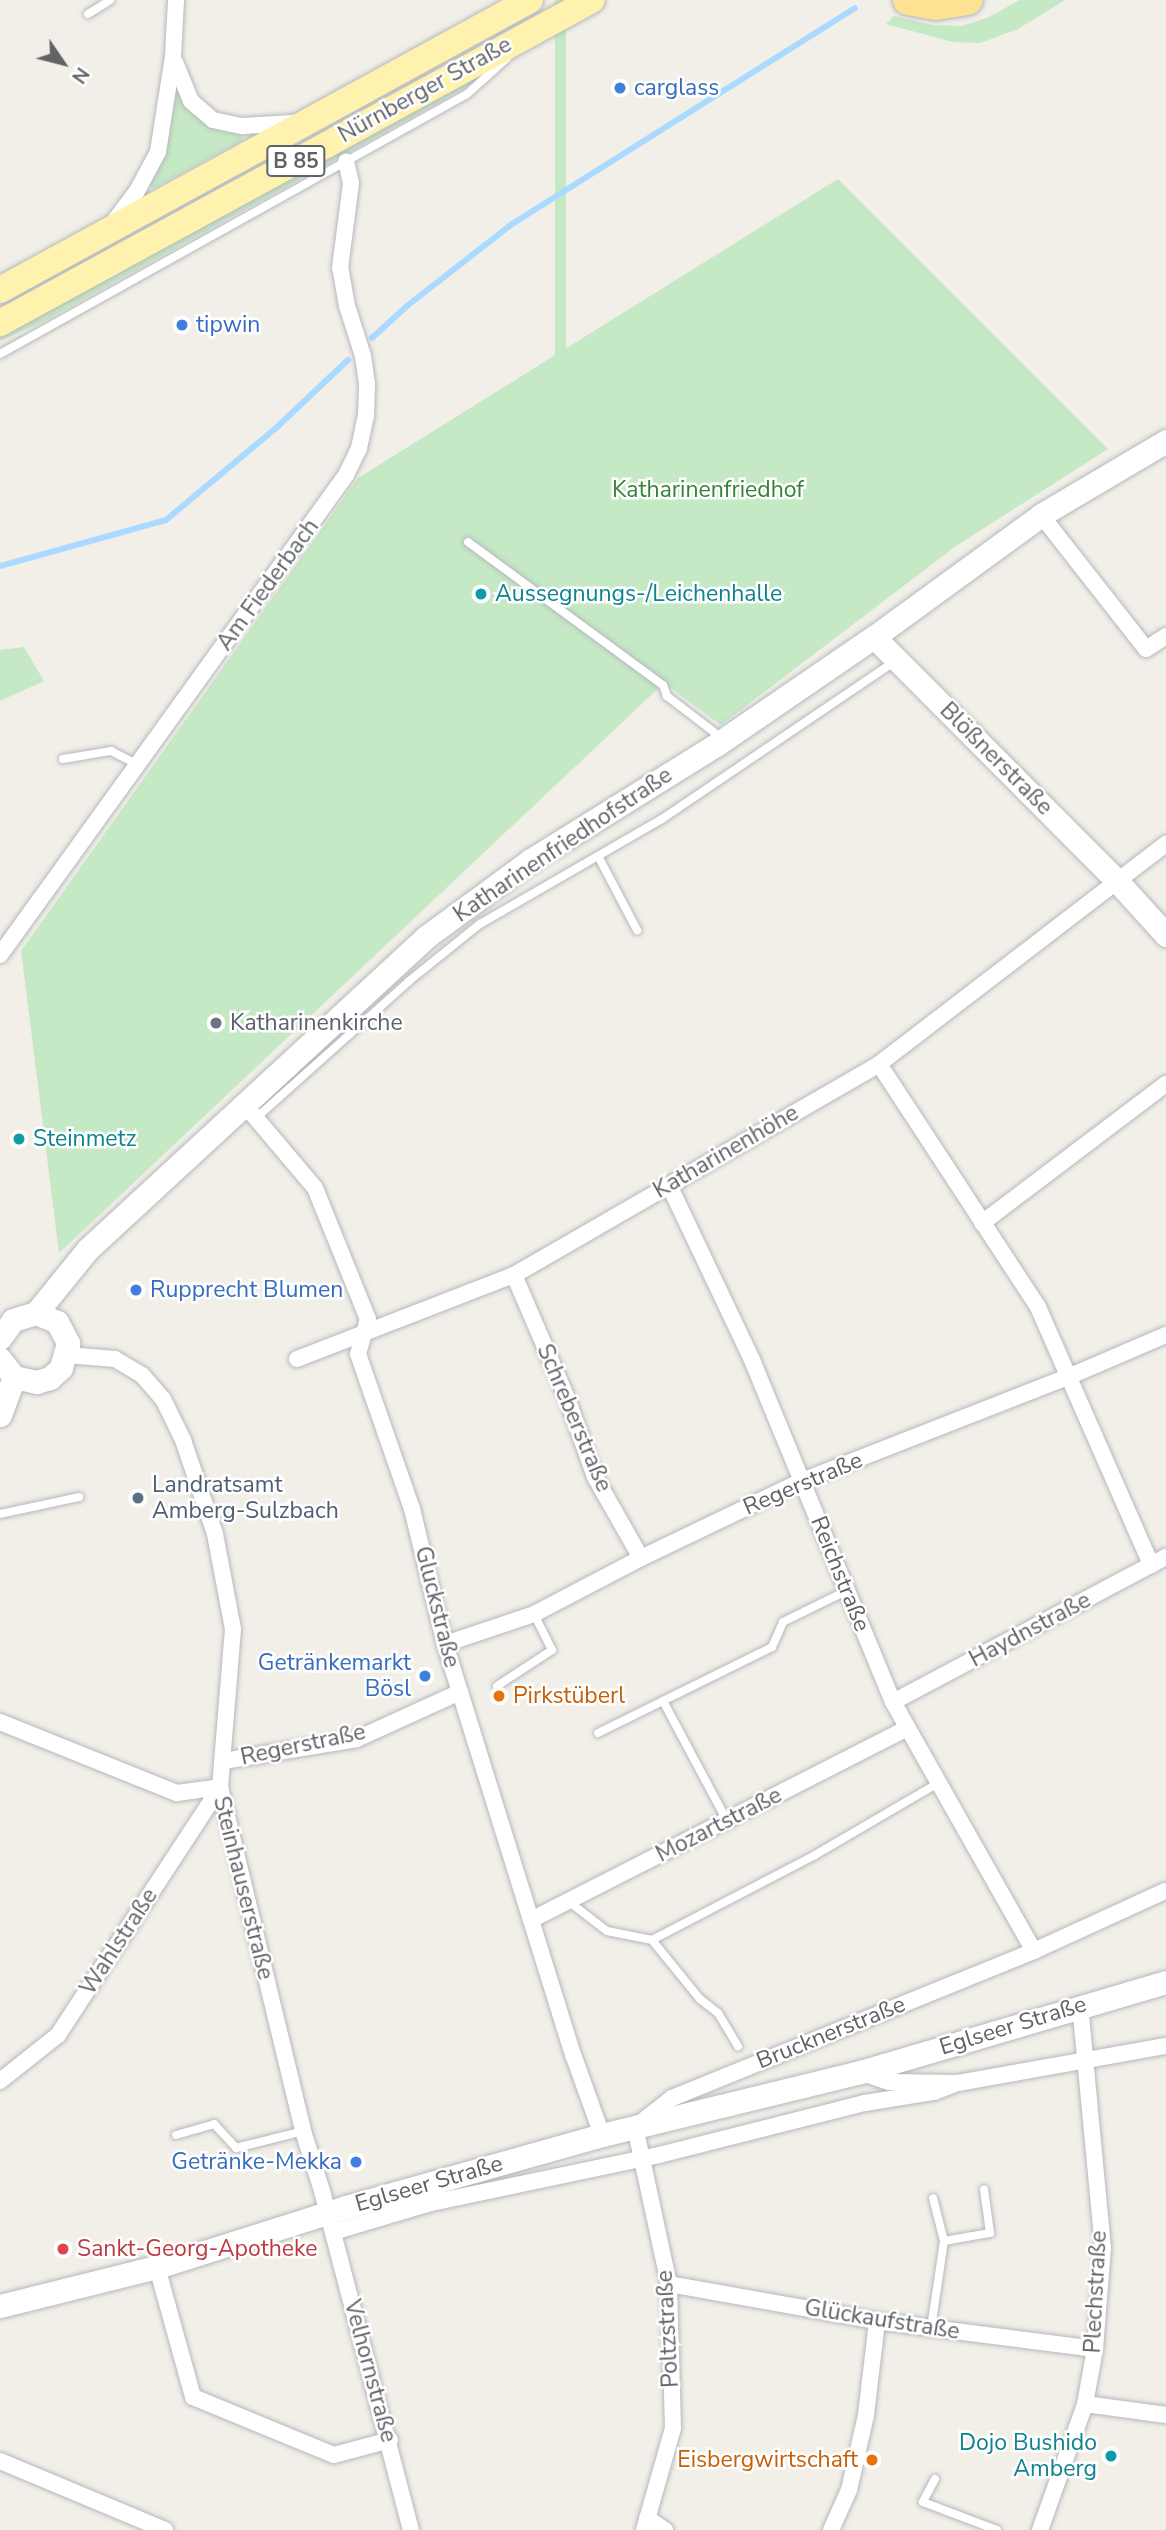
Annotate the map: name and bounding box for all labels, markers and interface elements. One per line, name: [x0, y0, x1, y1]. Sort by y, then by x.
north arrow: [28, 28, 98, 98]
street label: Nürnberger Straße: [334, 31, 516, 149]
text: N: [65, 62, 95, 88]
place label: carglass: [634, 74, 719, 102]
marker: carglass: [612, 80, 628, 96]
road number: B 85: [266, 144, 326, 178]
place label: tipwin: [196, 311, 260, 339]
marker: tipwin: [174, 317, 190, 333]
park label: Katharinenfriedhof: [612, 476, 804, 504]
street label: Am Fiederbach: [211, 514, 325, 656]
place label: Aussegnungs-/Leichenhalle: [495, 580, 782, 608]
marker: Aussegnungs-/Leichenhalle: [473, 586, 489, 602]
street label: Blößnerstraße: [934, 697, 1058, 821]
street label: Katharinenfriedhofstraße: [448, 762, 678, 928]
place label: Katharinenkirche: [230, 1009, 403, 1037]
marker: Katharinenkirche: [208, 1015, 224, 1031]
street label: Katharinenhöhe: [649, 1099, 803, 1205]
place label: Steinmetz: [33, 1125, 136, 1153]
marker: Steinmetz: [11, 1131, 27, 1147]
place label: Rupprecht Blumen: [150, 1276, 343, 1304]
marker: Rupprecht Blumen: [128, 1282, 144, 1298]
street label: Schreberstraße: [531, 1340, 617, 1496]
street label: Regerstraße: [739, 1447, 867, 1521]
place label: Landratsamt Amberg-Sulzbach: [152, 1471, 339, 1525]
marker: Landratsamt Amberg-Sulzbach: [130, 1490, 146, 1506]
street label: Reichstraße: [804, 1512, 876, 1636]
street label: Gluckstraße: [409, 1543, 465, 1671]
street label: Haydnstraße: [965, 1587, 1095, 1673]
place label: Getränkemarkt Bösl: [258, 1649, 411, 1703]
marker: Getränkemarkt Bösl: [417, 1668, 433, 1684]
place label: Pirkstüberl: [513, 1682, 625, 1710]
marker: Pirkstüberl: [491, 1688, 507, 1704]
street label: Regerstraße: [238, 1718, 368, 1772]
street label: Mozartstraße: [651, 1781, 787, 1869]
street label: Steinhauserstraße: [207, 1793, 279, 1983]
street label: Wahlstraße: [74, 1883, 164, 2001]
street label: Brucknerstraße: [753, 1991, 909, 2075]
street label: Eglseer Straße: [936, 1991, 1090, 2061]
place label: Getränke-Mekka: [171, 2148, 342, 2176]
street label: Eglseer Straße: [352, 2150, 506, 2218]
marker: Getränke-Mekka: [348, 2154, 364, 2170]
street label: Plechstraße: [1079, 2230, 1113, 2354]
place label: Sankt-Georg-Apotheke: [77, 2235, 317, 2263]
marker: Sankt-Georg-Apotheke: [55, 2241, 71, 2257]
street label: Poltzstraße: [651, 2269, 685, 2389]
street label: Glückaufstraße: [802, 2294, 962, 2346]
street label: Velhornstraße: [338, 2297, 402, 2445]
place label: Dojo Bushido Amberg: [959, 2429, 1097, 2483]
place label: Eisbergwirtschaft: [677, 2446, 858, 2474]
marker: Dojo Bushido Amberg: [1103, 2448, 1119, 2464]
marker: Eisbergwirtschaft: [864, 2452, 880, 2468]

